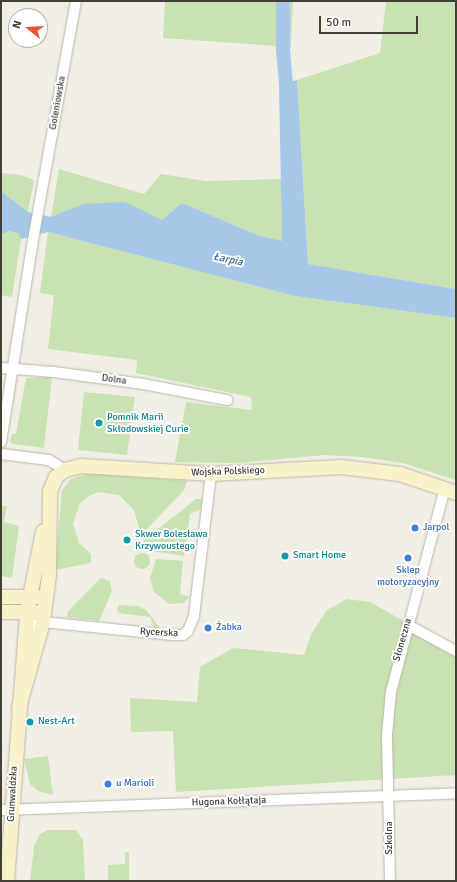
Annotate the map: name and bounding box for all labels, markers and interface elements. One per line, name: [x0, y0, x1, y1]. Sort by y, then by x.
north arrow: [8, 8, 48, 48]
scale bar: [321, 8, 420, 34]
text: 50 m: [326, 15, 351, 30]
text: N: [10, 19, 24, 30]
street label: Goleniowska: [47, 75, 69, 131]
water label: Łarpia: [212, 250, 244, 270]
street label: Dolna: [101, 372, 127, 388]
place label: Pomnik Marii Skłodowskiej Curie: [107, 411, 189, 434]
marker: Pomnik Marii Skłodowskiej Curie: [94, 418, 104, 428]
street label: Wojska Polskiego: [191, 465, 265, 479]
place label: Jarpol: [423, 522, 449, 534]
marker: Jarpol: [410, 523, 420, 533]
place label: Skwer Bolesława Krzywoustego: [135, 528, 208, 552]
marker: Skwer Bolesława Krzywoustego: [122, 535, 132, 545]
place label: Smart Home: [293, 550, 346, 562]
marker: Smart Home: [280, 551, 290, 561]
marker: Sklep motoryzacyjny: [403, 553, 413, 563]
place label: Sklep motoryzacyjny: [377, 564, 439, 588]
street label: Słoneczna: [391, 617, 415, 663]
place label: Żabka: [216, 622, 242, 634]
marker: Żabka: [203, 623, 213, 633]
street label: Rycerska: [140, 626, 178, 640]
place label: Nest-Art: [38, 716, 75, 728]
marker: Nest-Art: [25, 717, 35, 727]
street label: Grunwaldzka: [6, 766, 20, 822]
place label: u Marioli: [116, 778, 154, 790]
marker: u Marioli: [103, 779, 113, 789]
street label: Hugona Kołłątaja: [192, 795, 266, 809]
street label: Szkolna: [384, 821, 396, 855]

